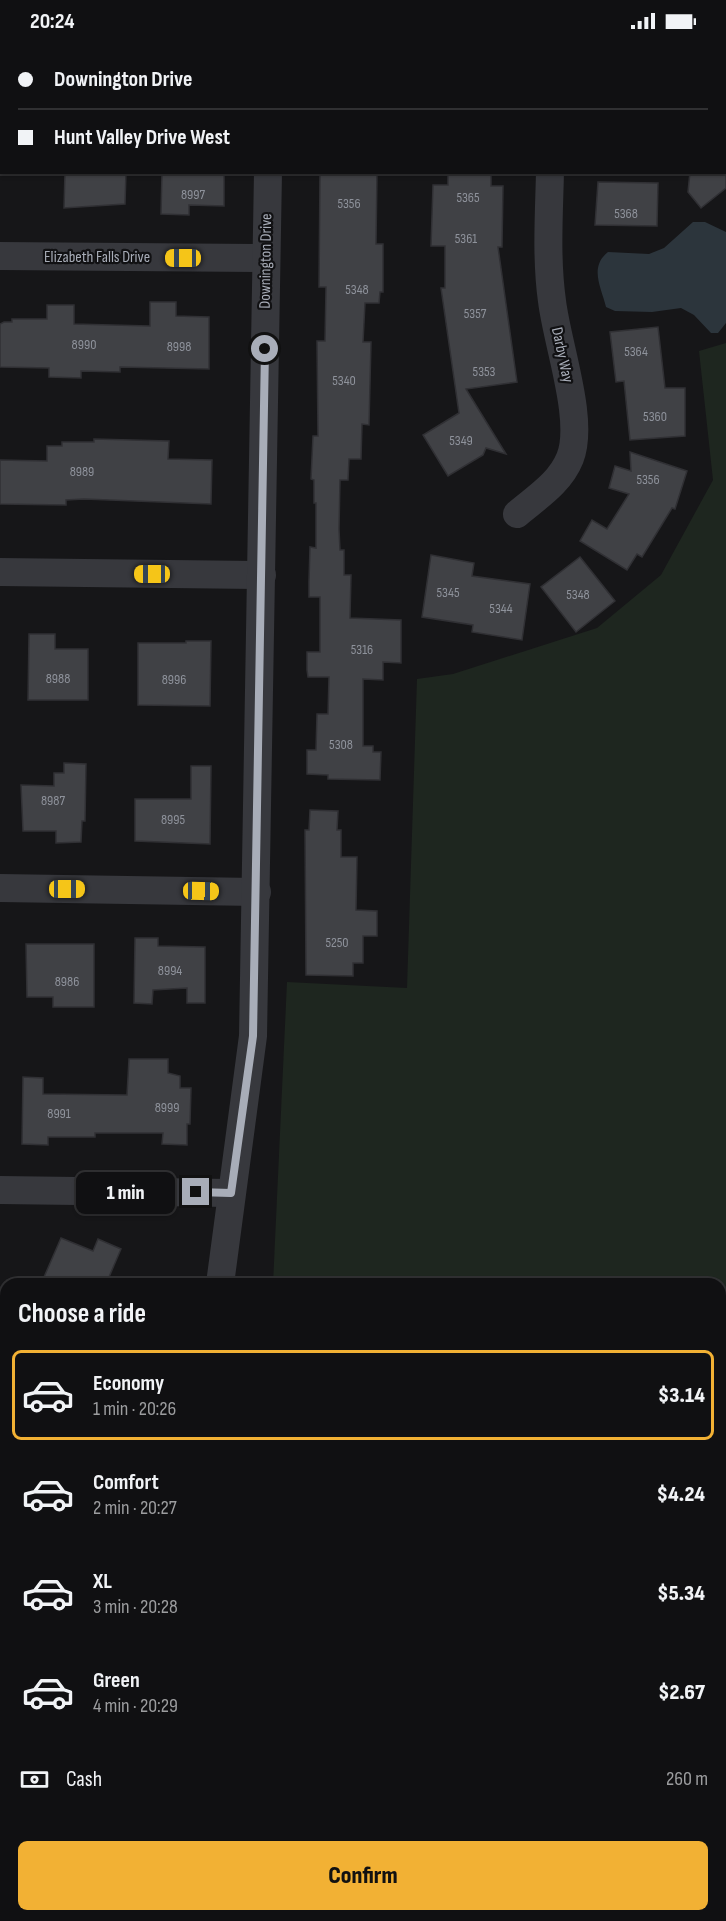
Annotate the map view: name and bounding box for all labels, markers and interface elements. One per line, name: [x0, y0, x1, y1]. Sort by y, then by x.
text: 20:24: [30, 8, 75, 35]
text: Downington Drive: [54, 66, 192, 93]
text: Hunt Valley Drive West: [54, 124, 230, 151]
house number: 8997: [181, 186, 205, 203]
house number: 5365: [456, 189, 480, 206]
house number: 5356: [337, 195, 361, 212]
house number: 5368: [614, 205, 638, 222]
street label: Downington Drive: [256, 213, 276, 309]
house number: 5361: [455, 230, 477, 247]
street label: Elizabeth Falls Drive: [44, 248, 150, 267]
car: [165, 249, 201, 267]
house number: 5348: [345, 281, 369, 298]
house number: 5357: [464, 305, 487, 322]
street label: Darby Way: [547, 326, 577, 384]
route start: [251, 335, 278, 362]
house number: 8990: [72, 336, 96, 353]
house number: 8998: [167, 338, 191, 355]
house number: 5364: [624, 343, 648, 360]
house number: 5353: [473, 363, 496, 380]
house number: 5340: [332, 372, 356, 389]
house number: 5360: [643, 408, 667, 425]
house number: 5349: [449, 432, 473, 449]
house number: 8989: [70, 463, 94, 480]
house number: 5356: [636, 471, 660, 488]
car: [134, 565, 170, 583]
house number: 5345: [436, 584, 460, 601]
house number: 5348: [566, 586, 590, 603]
house number: 5344: [489, 600, 513, 617]
house number: 5316: [351, 641, 373, 658]
house number: 8988: [46, 670, 70, 687]
house number: 8996: [162, 671, 186, 688]
house number: 5308: [329, 736, 353, 753]
house number: 8987: [41, 792, 65, 809]
house number: 8995: [161, 811, 185, 828]
car: [49, 880, 85, 898]
car: [183, 882, 219, 900]
house number: 5250: [325, 934, 349, 951]
house number: 8994: [158, 962, 182, 979]
house number: 8986: [55, 973, 79, 990]
house number: 8999: [155, 1099, 179, 1116]
house number: 8991: [47, 1105, 71, 1122]
callout: 1 min: [76, 1171, 175, 1213]
route end: [182, 1178, 209, 1205]
text: 1 min: [106, 1181, 145, 1205]
text: Choose a ride: [18, 1298, 146, 1330]
icon: car: [21, 1368, 75, 1422]
text: Economy: [93, 1370, 164, 1397]
text: $3.14: [658, 1382, 705, 1409]
text: 1 min · 20:26: [93, 1397, 176, 1421]
icon: car: [21, 1467, 75, 1521]
text: Comfort: [93, 1469, 159, 1496]
text: $4.24: [657, 1481, 705, 1508]
text: 2 min · 20:27: [93, 1496, 177, 1520]
icon: car: [21, 1566, 75, 1620]
text: XL: [93, 1568, 112, 1595]
text: $5.34: [657, 1580, 705, 1607]
text: 3 min · 20:28: [93, 1595, 178, 1619]
icon: car: [21, 1665, 75, 1719]
text: Green: [93, 1667, 140, 1694]
text: $2.67: [658, 1679, 705, 1706]
text: 4 min · 20:29: [93, 1694, 178, 1718]
icon: cash: [18, 1763, 51, 1796]
text: Cash: [66, 1766, 102, 1793]
text: 260 m: [666, 1767, 708, 1791]
button: Confirm: [18, 1841, 708, 1910]

